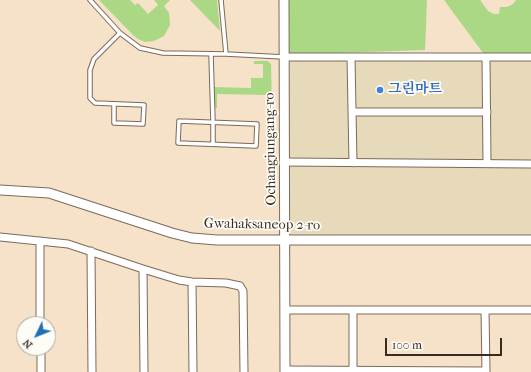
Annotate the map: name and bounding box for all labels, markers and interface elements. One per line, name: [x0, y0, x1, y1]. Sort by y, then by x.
place label: 그린마트: [388, 82, 442, 98]
marker: 그린마트: [375, 85, 385, 95]
street label: Ochangjungang-ro: [262, 92, 280, 206]
street label: Gwahaksaneop 2-ro: [204, 216, 320, 234]
north arrow: [16, 316, 56, 356]
scale bar: [387, 330, 504, 356]
text: N: [20, 336, 35, 351]
text: 100 m: [392, 338, 422, 352]

